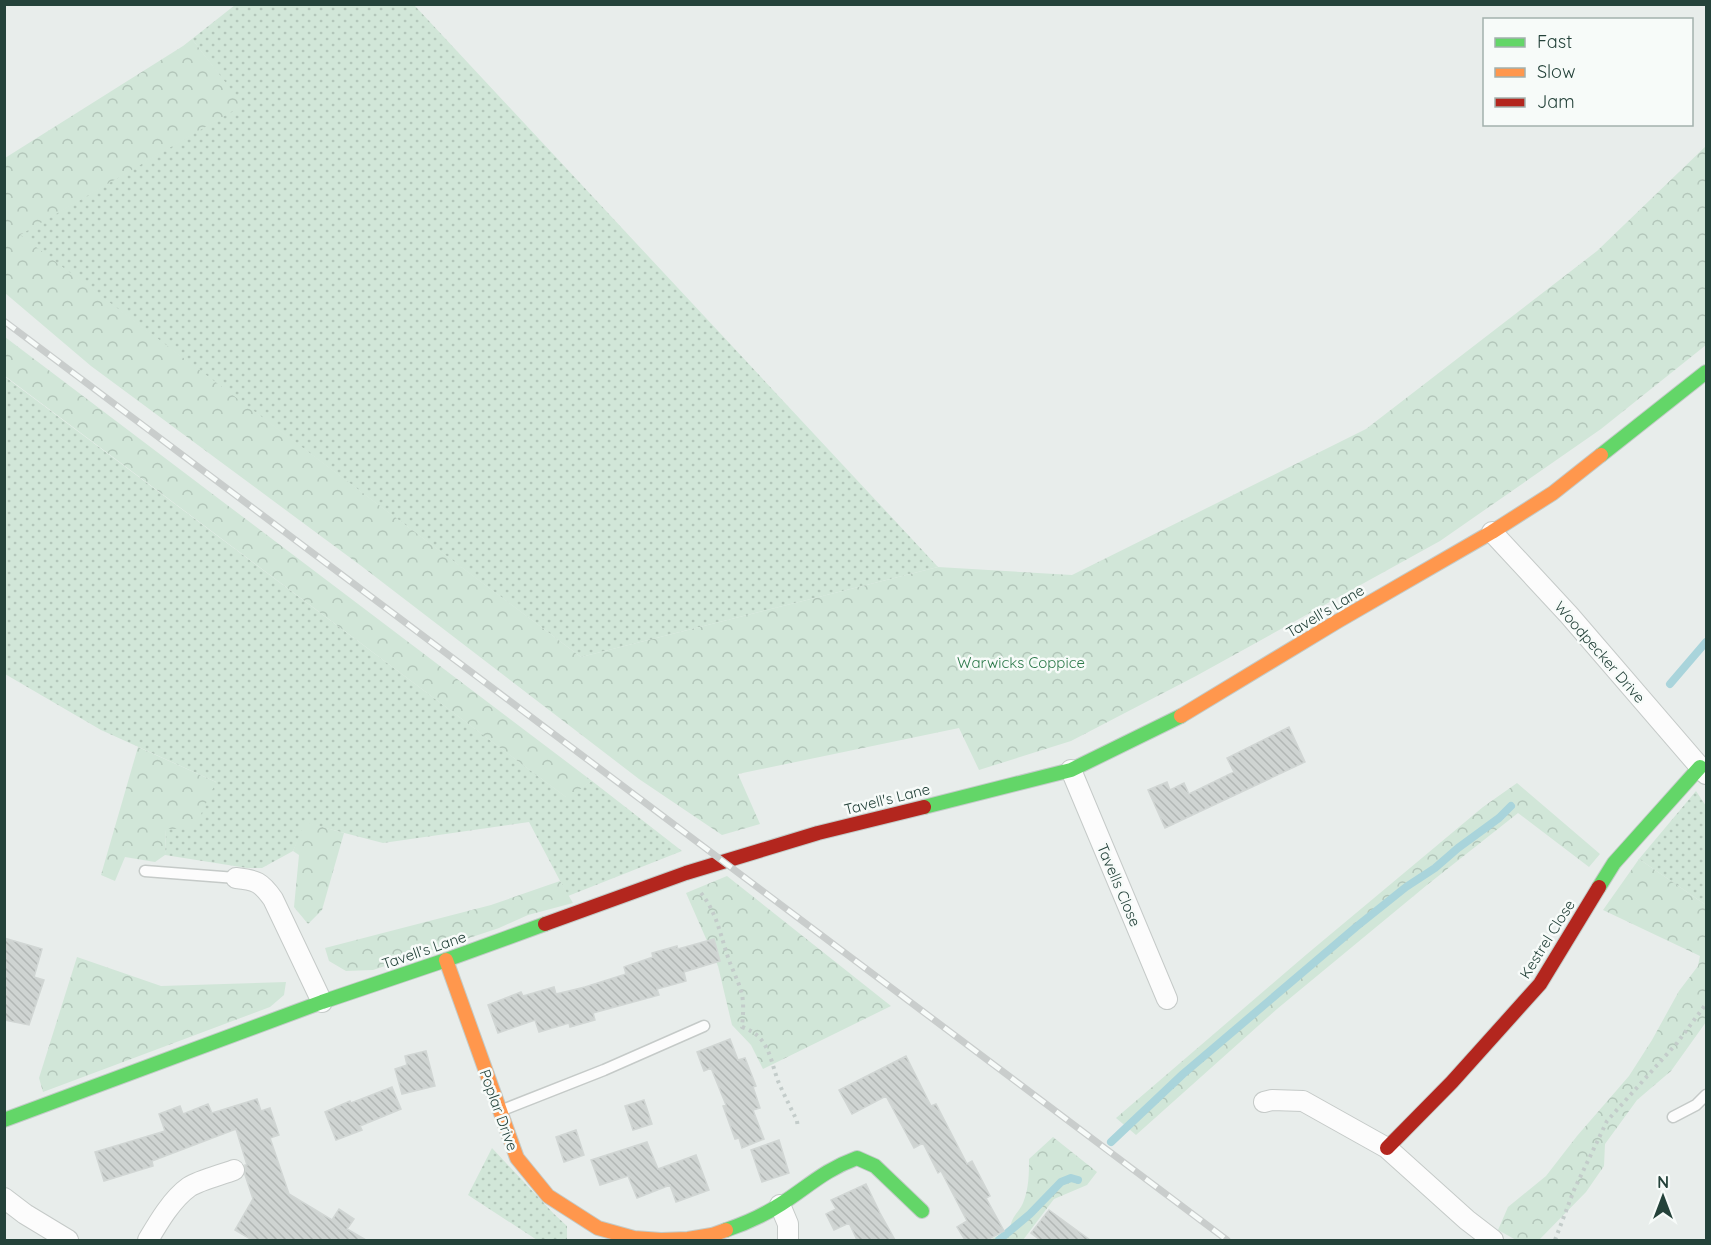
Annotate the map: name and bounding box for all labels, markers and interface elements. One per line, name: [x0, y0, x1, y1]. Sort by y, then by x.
legend: [1483, 18, 1693, 126]
text: Fast: [1537, 30, 1572, 53]
text: Slow: [1537, 60, 1575, 83]
text: Jam: [1537, 90, 1575, 113]
street label: Tavell's Lane: [1282, 580, 1368, 642]
street label: Woodpecker Drive: [1551, 597, 1649, 707]
park label: Warwicks Coppice: [957, 653, 1085, 672]
street label: Tavell's Lane: [842, 779, 932, 819]
street label: Tavells Close: [1093, 841, 1145, 929]
street label: Kestrel Close: [1515, 896, 1579, 982]
street label: Tavell's Lane: [379, 927, 469, 973]
street label: Poplar Drive: [475, 1067, 523, 1153]
north arrow: [1633, 1167, 1693, 1227]
text: N: [1657, 1172, 1669, 1192]

